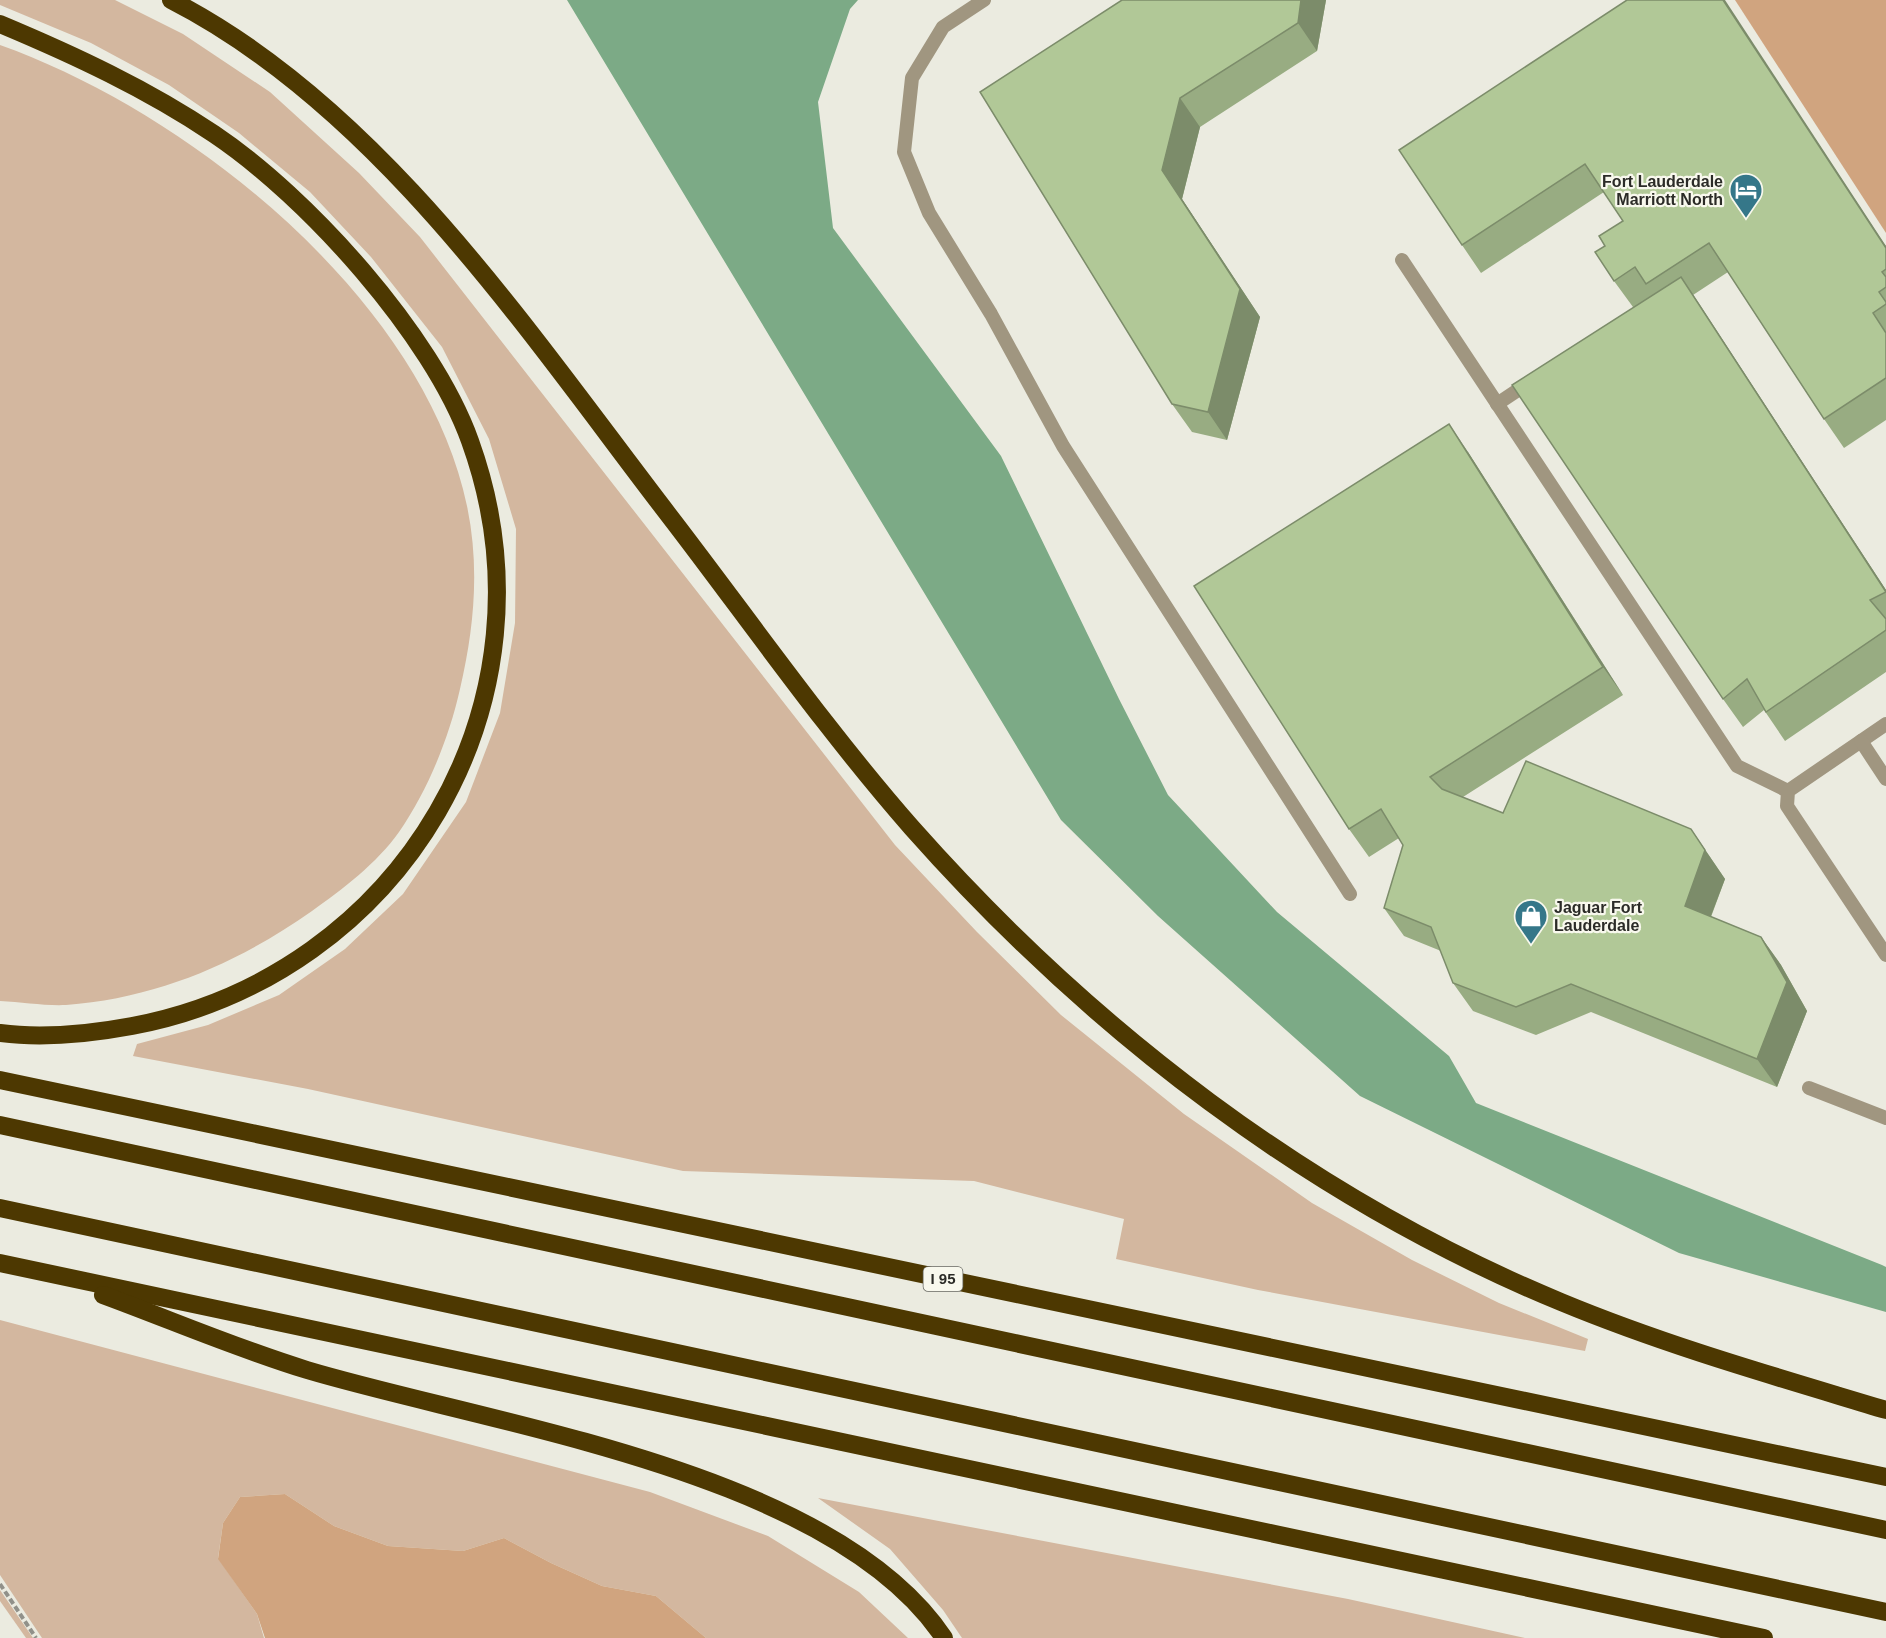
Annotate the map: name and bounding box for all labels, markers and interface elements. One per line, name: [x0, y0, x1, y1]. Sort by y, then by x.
hotel icon: Fort Lauderdale Marriott North: [1728, 172, 1764, 219]
place label: Fort Lauderdale Marriott North: [1602, 173, 1723, 208]
shop icon: Jaguar Fort Lauderdale: [1513, 898, 1549, 945]
place label: Jaguar Fort Lauderdale: [1554, 899, 1643, 934]
road number: I 95: [924, 1267, 962, 1291]

